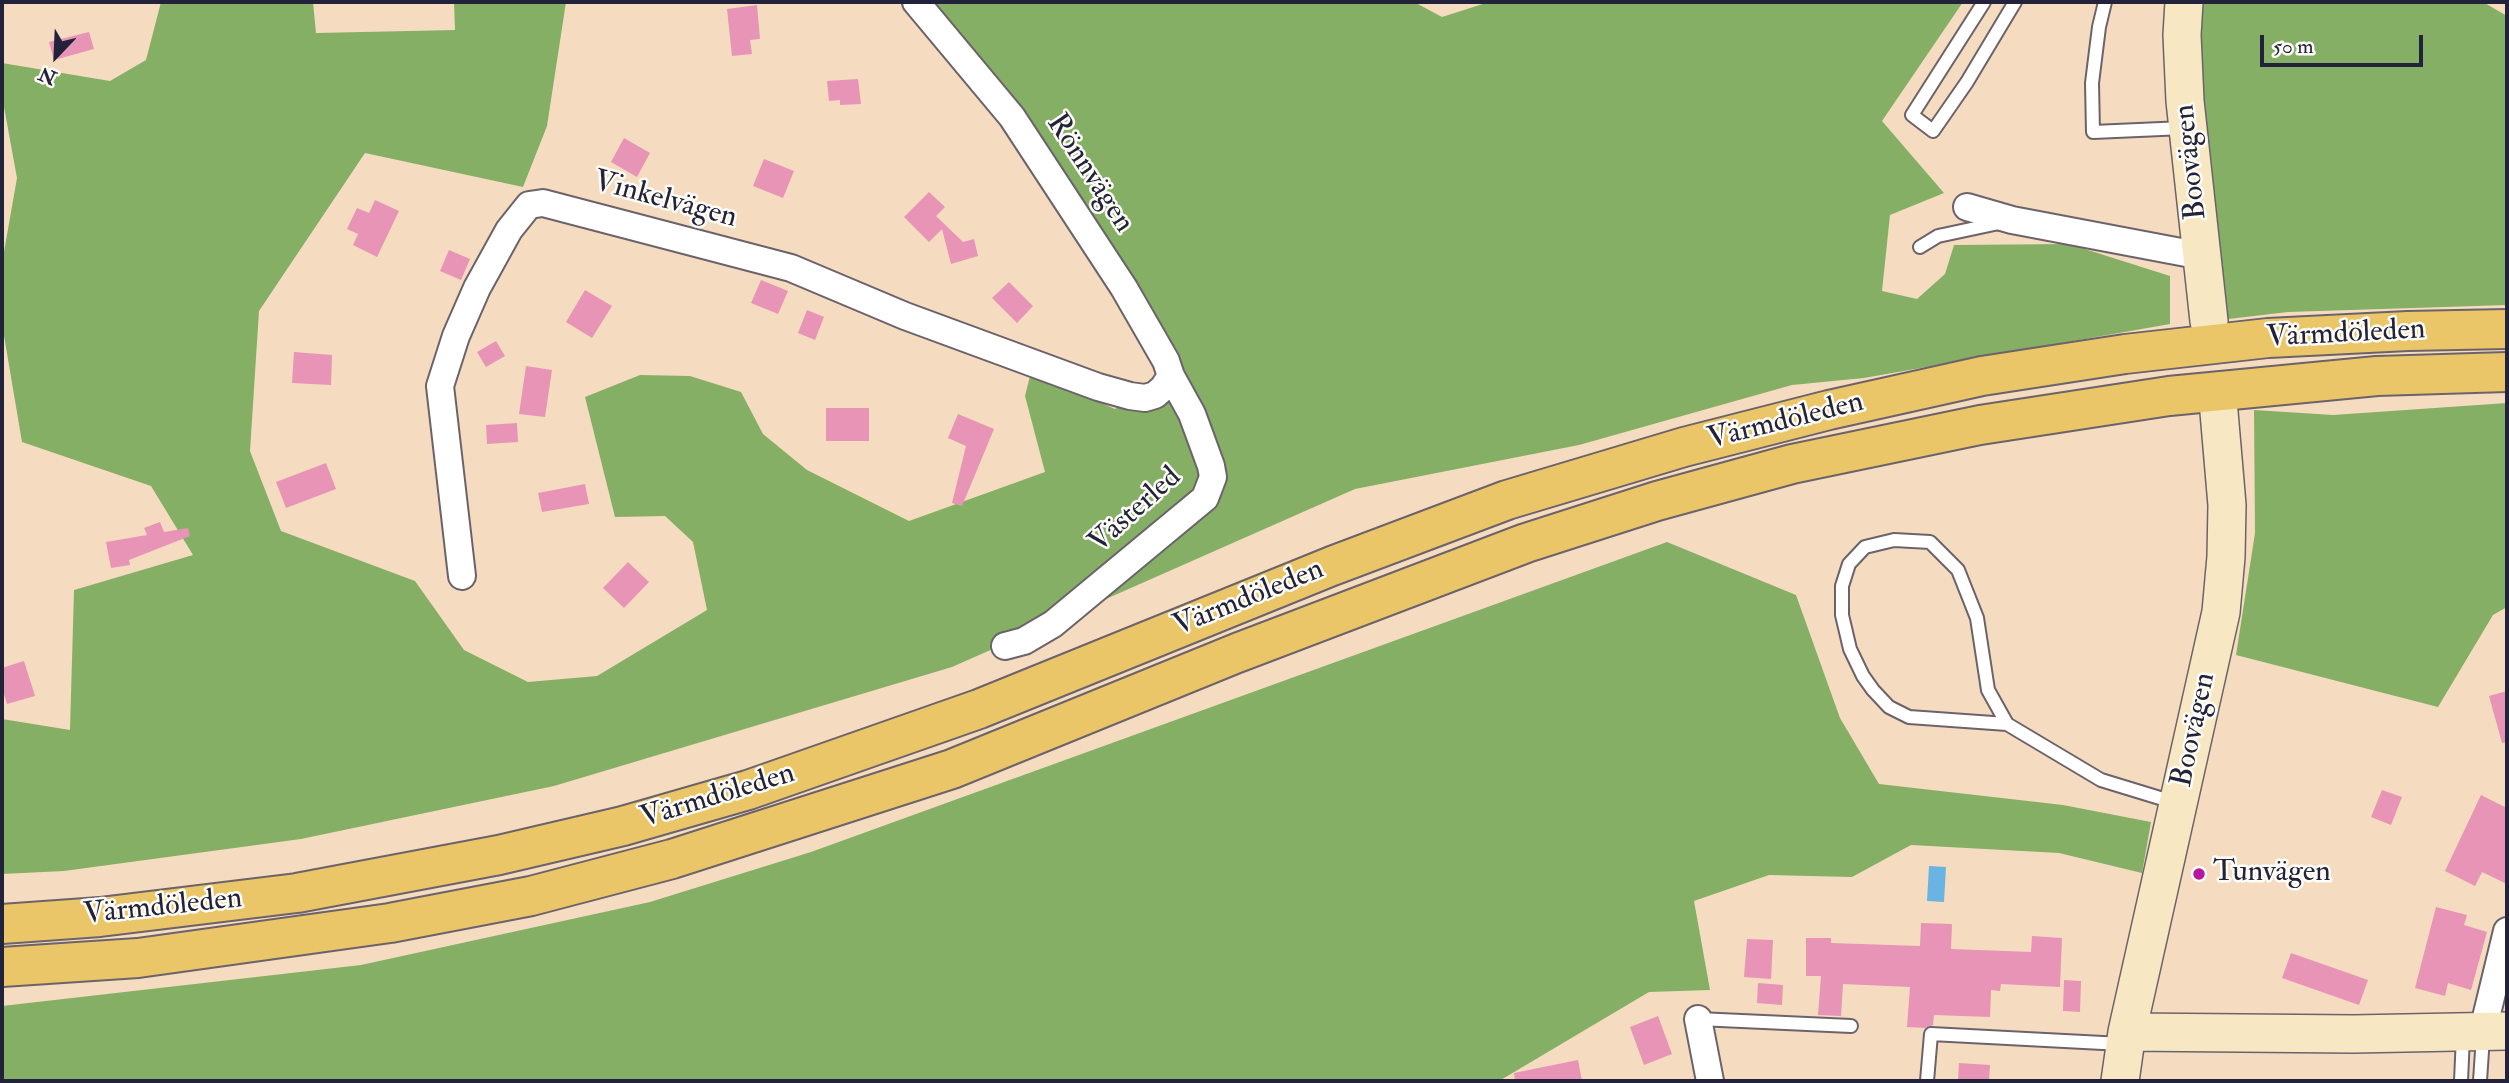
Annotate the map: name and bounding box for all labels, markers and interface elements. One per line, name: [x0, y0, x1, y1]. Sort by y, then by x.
north arrow: [21, 21, 91, 91]
scale bar: [2264, 21, 2427, 65]
text: 50 m: [2273, 33, 2314, 60]
text: N: [35, 61, 60, 90]
street label: Boovägen: [2168, 102, 2216, 222]
street label: Rönnvägen: [1037, 108, 1141, 240]
street label: Vinkelvägen: [590, 165, 740, 237]
street label: Värmdöleden: [2266, 313, 2426, 357]
street label: Värmdöleden: [1704, 385, 1868, 459]
street label: Västerled: [1083, 460, 1189, 562]
street label: Värmdöleden: [1168, 553, 1330, 645]
street label: Boovägen: [2165, 669, 2225, 791]
street label: Värmdöleden: [637, 757, 799, 837]
place label: Tunvägen: [2213, 856, 2331, 892]
marker: Tunvägen: [2191, 866, 2207, 882]
street label: Värmdöleden: [82, 882, 244, 934]

